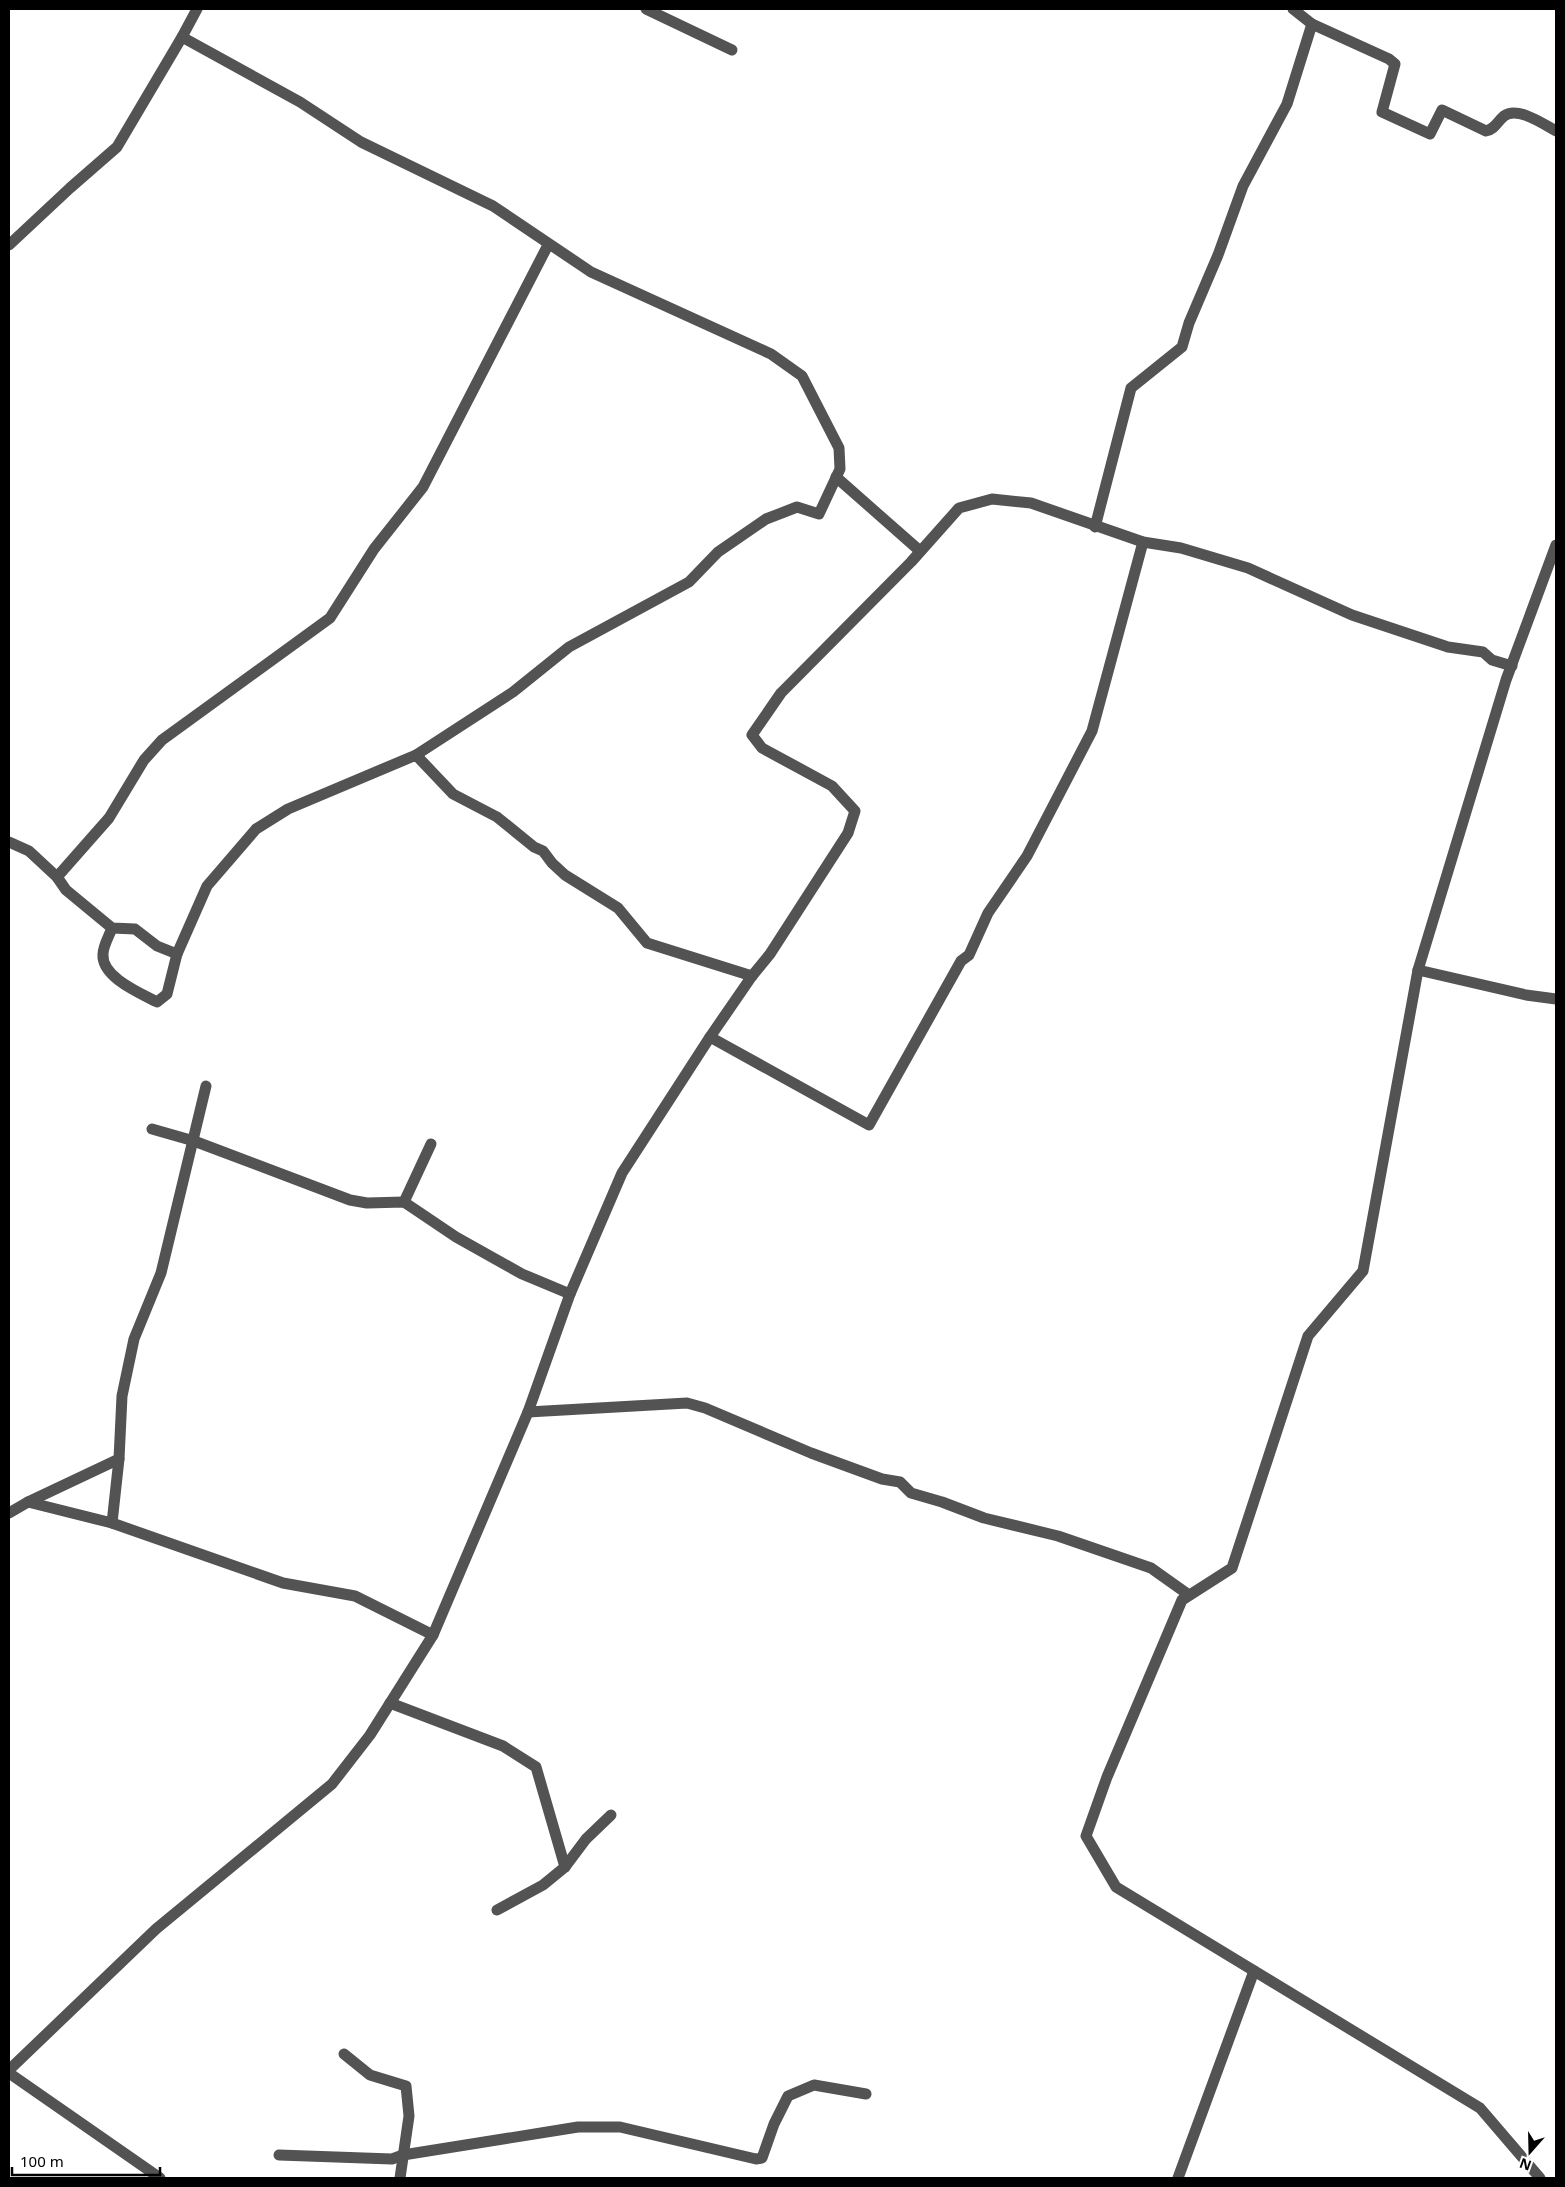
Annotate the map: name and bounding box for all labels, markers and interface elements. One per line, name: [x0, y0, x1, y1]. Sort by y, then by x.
north arrow: [1505, 2127, 1555, 2177]
scale bar: [12, 2144, 160, 2176]
text: 100 m: [20, 2151, 64, 2171]
text: N: [1517, 2154, 1534, 2176]

